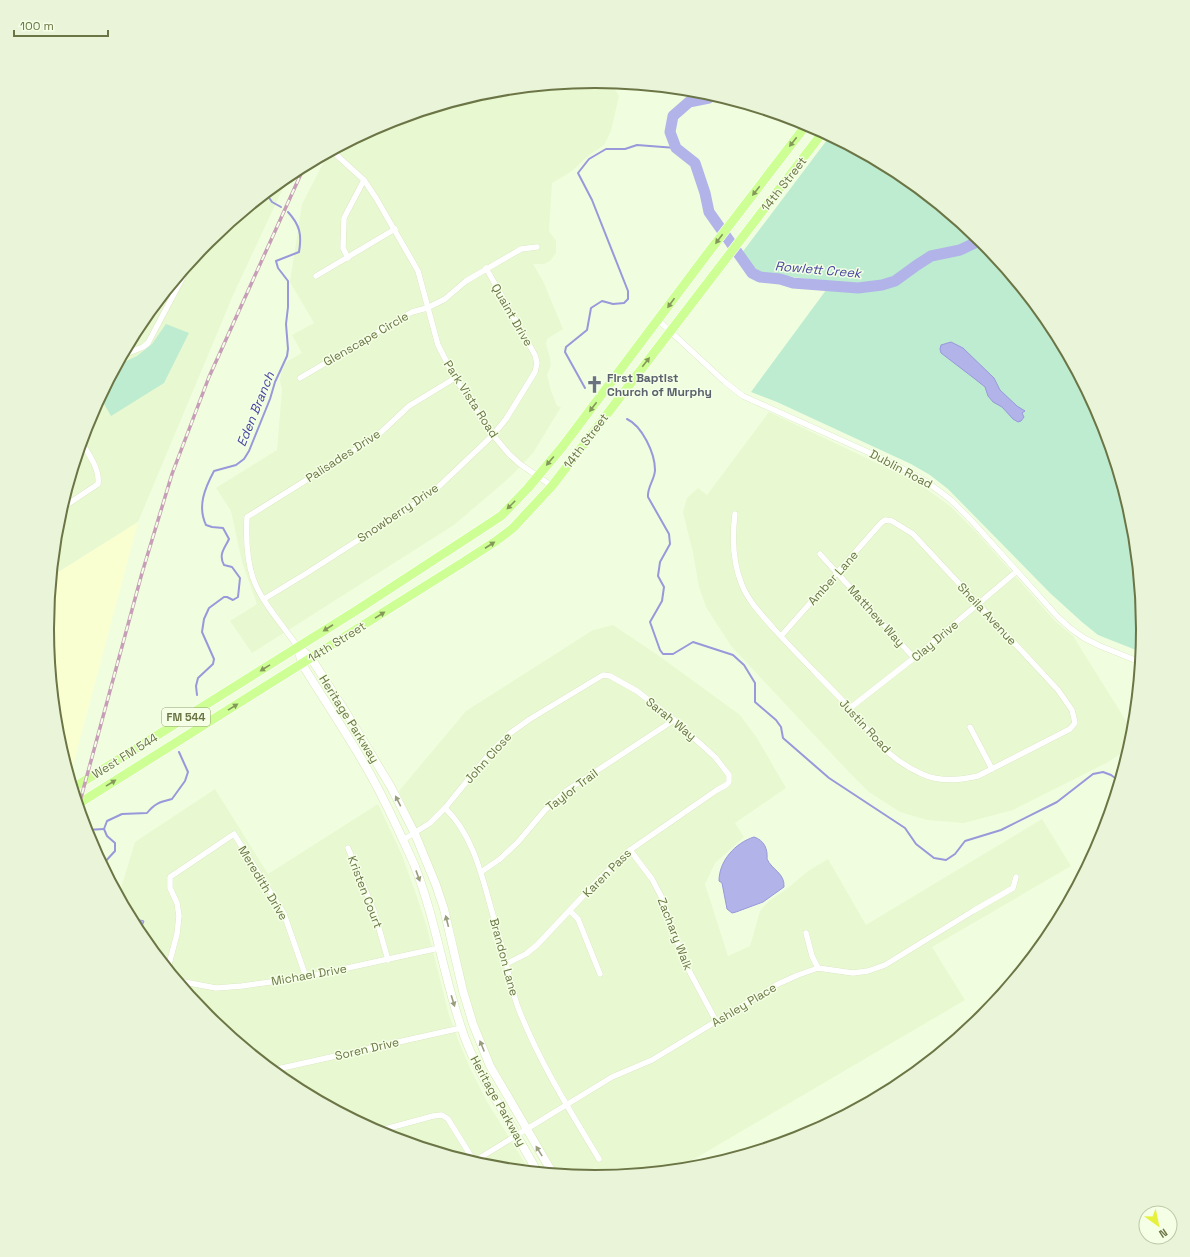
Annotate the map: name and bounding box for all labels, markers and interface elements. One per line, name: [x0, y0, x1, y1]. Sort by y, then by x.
scale bar: [14, 12, 108, 38]
text: 100 m: [20, 18, 54, 34]
one-way arrow: [789, 137, 797, 148]
street label: 14th Street: [758, 153, 810, 215]
one-way arrow: [751, 185, 760, 196]
one-way arrow: [714, 233, 723, 244]
water label: Rowlett Creek: [774, 257, 864, 282]
street label: Quaint Drive: [488, 281, 536, 349]
one-way arrow: [667, 297, 675, 308]
street label: Glenscape Circle: [321, 308, 411, 370]
street label: Park Vista Road: [440, 357, 502, 441]
one-way arrow: [642, 357, 651, 368]
water label: Eden Branch: [233, 368, 279, 449]
place label: First Baptist Church of Murphy: [607, 370, 712, 400]
church icon: First Baptist Church of Murphy: [584, 375, 604, 395]
one-way arrow: [589, 402, 597, 412]
street label: 14th Street: [560, 410, 612, 472]
street label: Palisades Drive: [303, 426, 383, 486]
street label: Dublin Road: [867, 446, 935, 492]
one-way arrow: [546, 456, 555, 467]
street label: Snowberry Drive: [354, 480, 442, 546]
one-way arrow: [506, 500, 516, 510]
one-way arrow: [484, 542, 496, 549]
street label: Amber Lane: [804, 547, 862, 609]
street label: Sheila Avenue: [954, 579, 1020, 649]
street label: Matthew Way: [844, 582, 908, 650]
one-way arrow: [374, 611, 386, 618]
street label: Clay Drive: [908, 617, 962, 665]
street label: 14th Street: [305, 618, 369, 666]
one-way arrow: [322, 625, 334, 632]
one-way arrow: [260, 664, 270, 672]
street label: Heritage Parkway: [315, 672, 383, 766]
street label: Sarah Way: [643, 694, 699, 744]
street label: Justin Road: [836, 695, 894, 757]
one-way arrow: [228, 703, 238, 711]
road number: FM 544: [162, 708, 210, 726]
street label: West FM 544: [89, 729, 161, 782]
street label: John Close: [461, 729, 515, 787]
street label: Taylor Trail: [543, 765, 601, 815]
one-way arrow: [105, 780, 117, 787]
one-way arrow: [395, 795, 401, 807]
street label: Meredith Drive: [234, 843, 292, 923]
street label: Karen Pass: [579, 845, 635, 901]
street label: Kristen Court: [344, 854, 386, 930]
one-way arrow: [415, 871, 421, 883]
street label: Zachary Walk: [654, 895, 696, 973]
one-way arrow: [443, 915, 449, 927]
street label: Brandon Lane: [486, 916, 522, 998]
street label: Michael Drive: [270, 960, 348, 990]
street label: Ashley Place: [709, 979, 779, 1031]
one-way arrow: [450, 996, 456, 1008]
street label: Soren Drive: [333, 1034, 401, 1064]
one-way arrow: [479, 1039, 485, 1051]
street label: Heritage Parkway: [466, 1053, 530, 1149]
one-way arrow: [535, 1146, 543, 1156]
north arrow: [1138, 1205, 1178, 1245]
text: N: [1157, 1226, 1170, 1241]

